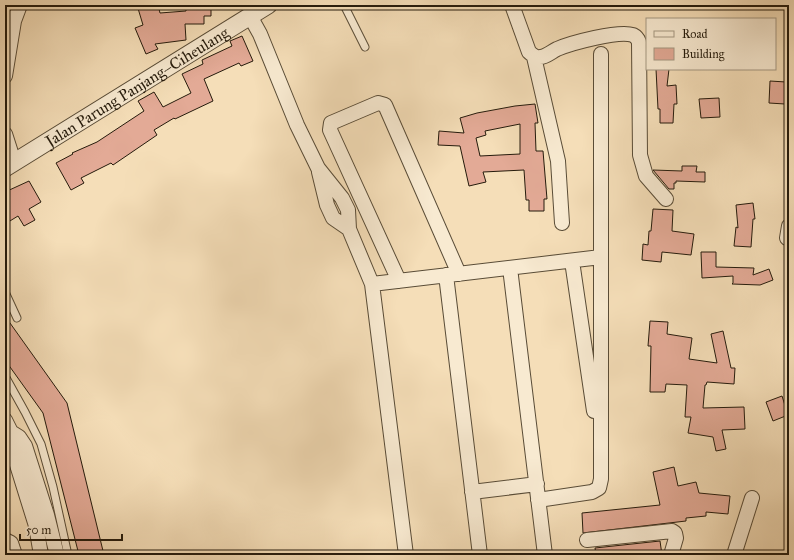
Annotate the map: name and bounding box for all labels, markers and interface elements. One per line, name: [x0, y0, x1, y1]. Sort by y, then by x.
legend: [646, 18, 776, 70]
street label: Jalan Parung Panjang–Ciheulang: [40, 23, 233, 153]
text: Road: [682, 27, 708, 41]
text: Building: [682, 47, 725, 62]
scale bar: [20, 516, 122, 542]
text: 50 m: [26, 523, 51, 537]

